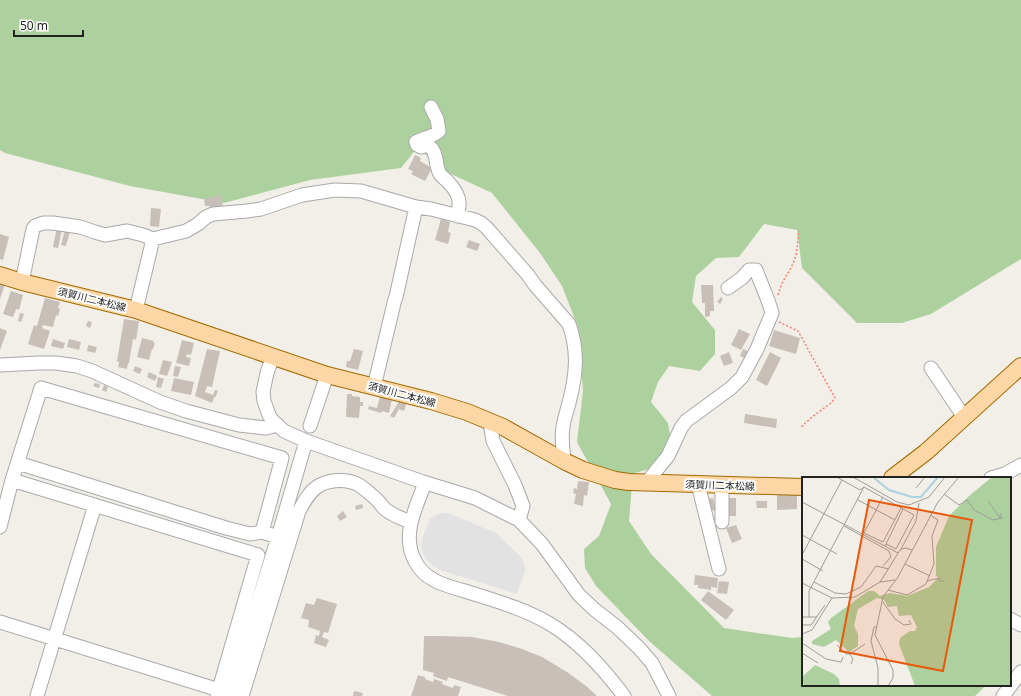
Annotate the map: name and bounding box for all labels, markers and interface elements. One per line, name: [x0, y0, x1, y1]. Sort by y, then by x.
scale bar: [14, 12, 83, 38]
text: 50 m: [20, 17, 48, 34]
street label: 須賀川二本松線: [56, 284, 128, 314]
street label: 須賀川二本松線: [366, 378, 438, 410]
street label: 須賀川二本松線: [685, 477, 755, 493]
inset map: [802, 477, 1011, 686]

